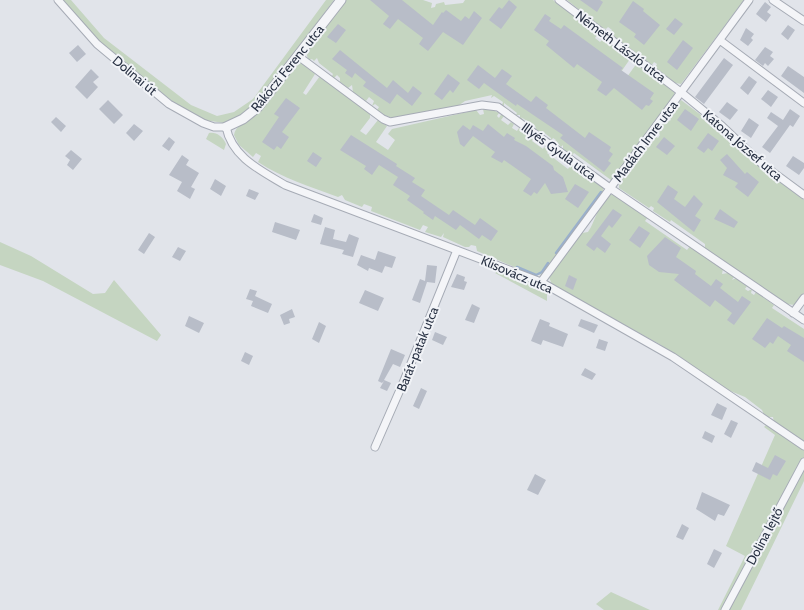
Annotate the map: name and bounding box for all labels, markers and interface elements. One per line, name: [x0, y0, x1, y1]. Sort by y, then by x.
street label: Németh László utca: [573, 7, 670, 86]
street label: Rákóczi Ferenc utca: [247, 21, 327, 115]
street label: Dolinai út: [110, 52, 161, 98]
street label: Madách Imre utca: [609, 97, 681, 185]
street label: Katona József utca: [700, 106, 787, 184]
street label: Illyés Gyula utca: [519, 119, 600, 184]
street label: Klisovácz utca: [479, 252, 556, 297]
street label: Barát-patak utca: [393, 304, 442, 394]
street label: Dolina lejtő: [742, 505, 787, 568]

